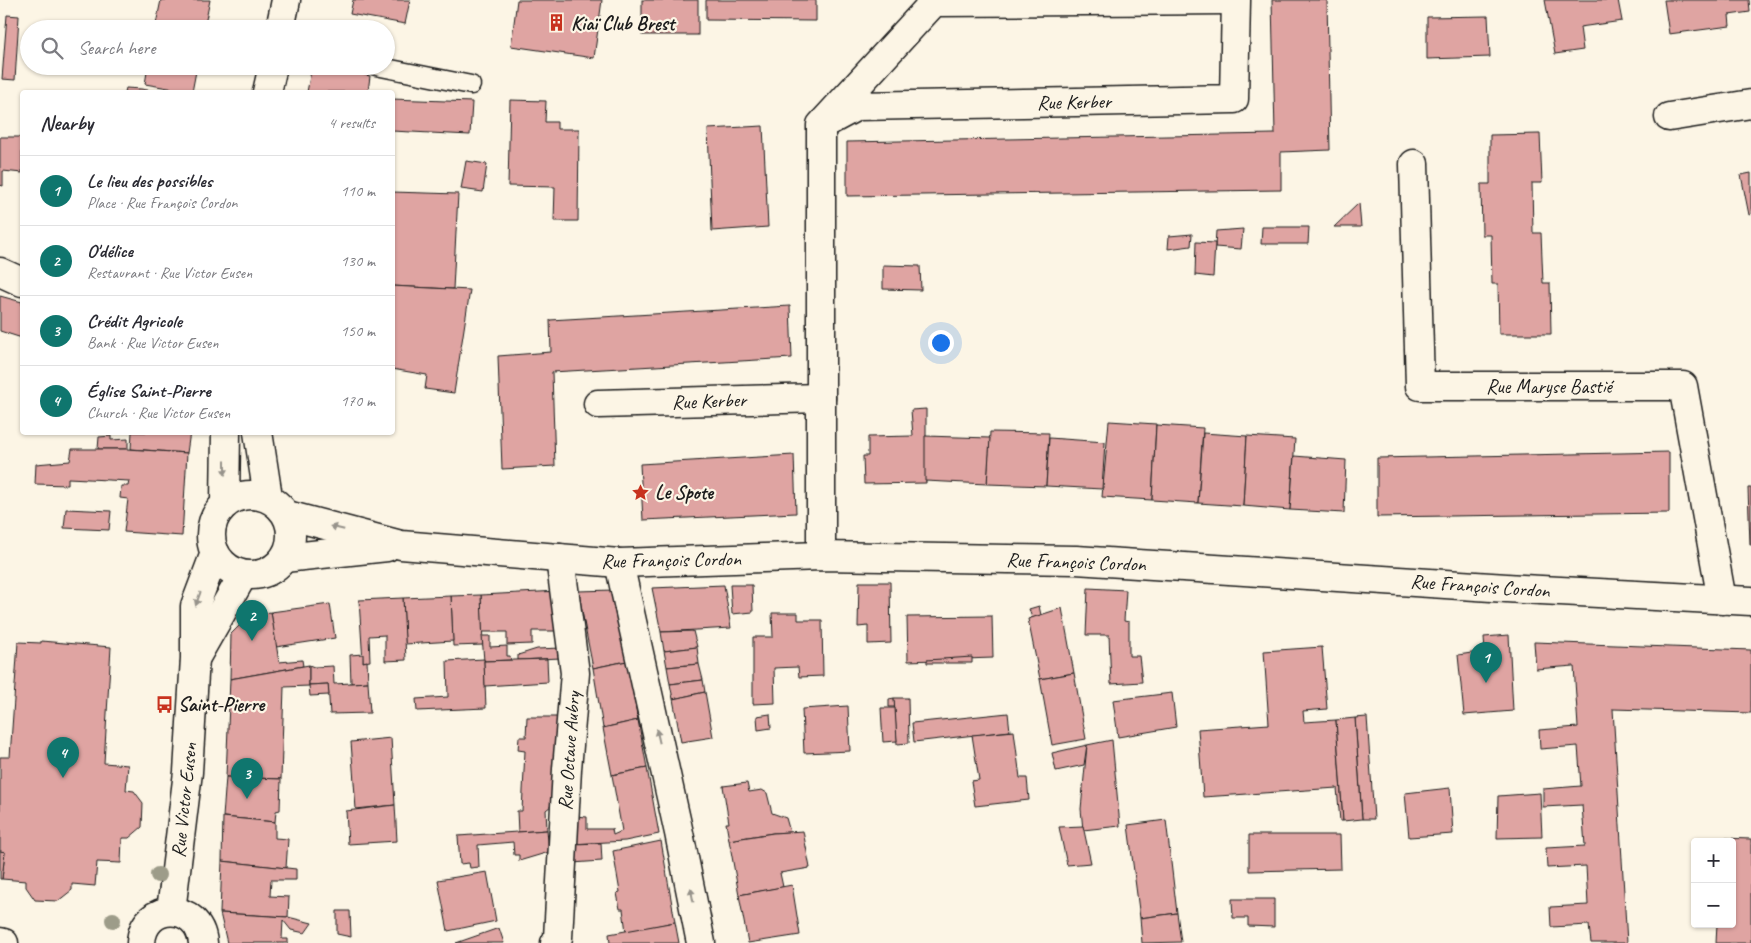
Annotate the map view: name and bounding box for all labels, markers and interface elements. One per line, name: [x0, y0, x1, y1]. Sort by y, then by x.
place label: Kiaï Club Brest: [571, 11, 677, 36]
building icon: Kiaï Club Brest: [547, 13, 567, 33]
search box: [20, 20, 395, 75]
icon: search: [38, 34, 66, 62]
text: Search here: [78, 36, 155, 60]
street label: Rue Kerber: [1037, 89, 1113, 115]
text: Nearby: [40, 110, 93, 136]
text: 4 results: [328, 113, 375, 133]
text: Le lieu des possibles: [87, 169, 212, 193]
text: 1: [52, 181, 60, 201]
text: 110 m: [341, 181, 375, 201]
text: Place · Rue François Cordon: [87, 193, 238, 213]
text: O'délice: [87, 239, 133, 263]
text: 2: [52, 251, 60, 271]
text: 130 m: [341, 251, 375, 271]
text: Restaurant · Rue Victor Eusen: [87, 263, 252, 283]
text: Crédit Agricole: [87, 309, 182, 333]
text: 3: [52, 321, 60, 341]
text: 150 m: [341, 321, 375, 341]
your location: [928, 330, 954, 356]
text: Bank · Rue Victor Eusen: [87, 333, 219, 353]
street label: Rue Maryse Bastié: [1486, 374, 1615, 399]
text: Église Saint-Pierre: [87, 379, 211, 403]
street label: Rue Kerber: [671, 387, 748, 415]
text: 4: [52, 391, 60, 411]
text: 170 m: [341, 391, 375, 411]
text: Church · Rue Victor Eusen: [87, 403, 230, 423]
one-way arrow: [221, 460, 229, 476]
place label: Le Spote: [655, 480, 714, 505]
place icon: Le Spote: [631, 482, 651, 502]
one-way arrow: [329, 524, 344, 532]
street label: Rue François Cordon: [601, 546, 742, 574]
street label: Rue François Cordon: [1006, 547, 1147, 577]
street label: Rue François Cordon: [1410, 569, 1551, 603]
one-way arrow: [194, 592, 202, 607]
pin: 2: [236, 600, 268, 641]
pin: 1: [1470, 642, 1502, 683]
street label: Rue Octave Aubry: [552, 689, 586, 811]
place label: Saint-Pierre: [178, 692, 265, 717]
bus stop icon: Saint-Pierre: [154, 694, 174, 714]
one-way arrow: [654, 729, 662, 744]
pin: 4: [47, 737, 79, 778]
street label: Rue Victor Eusen: [166, 740, 203, 859]
pin: 3: [231, 758, 263, 799]
map controls: [1691, 838, 1736, 928]
button: +: [1691, 838, 1736, 883]
button: −: [1691, 883, 1736, 928]
one-way arrow: [687, 887, 695, 903]

